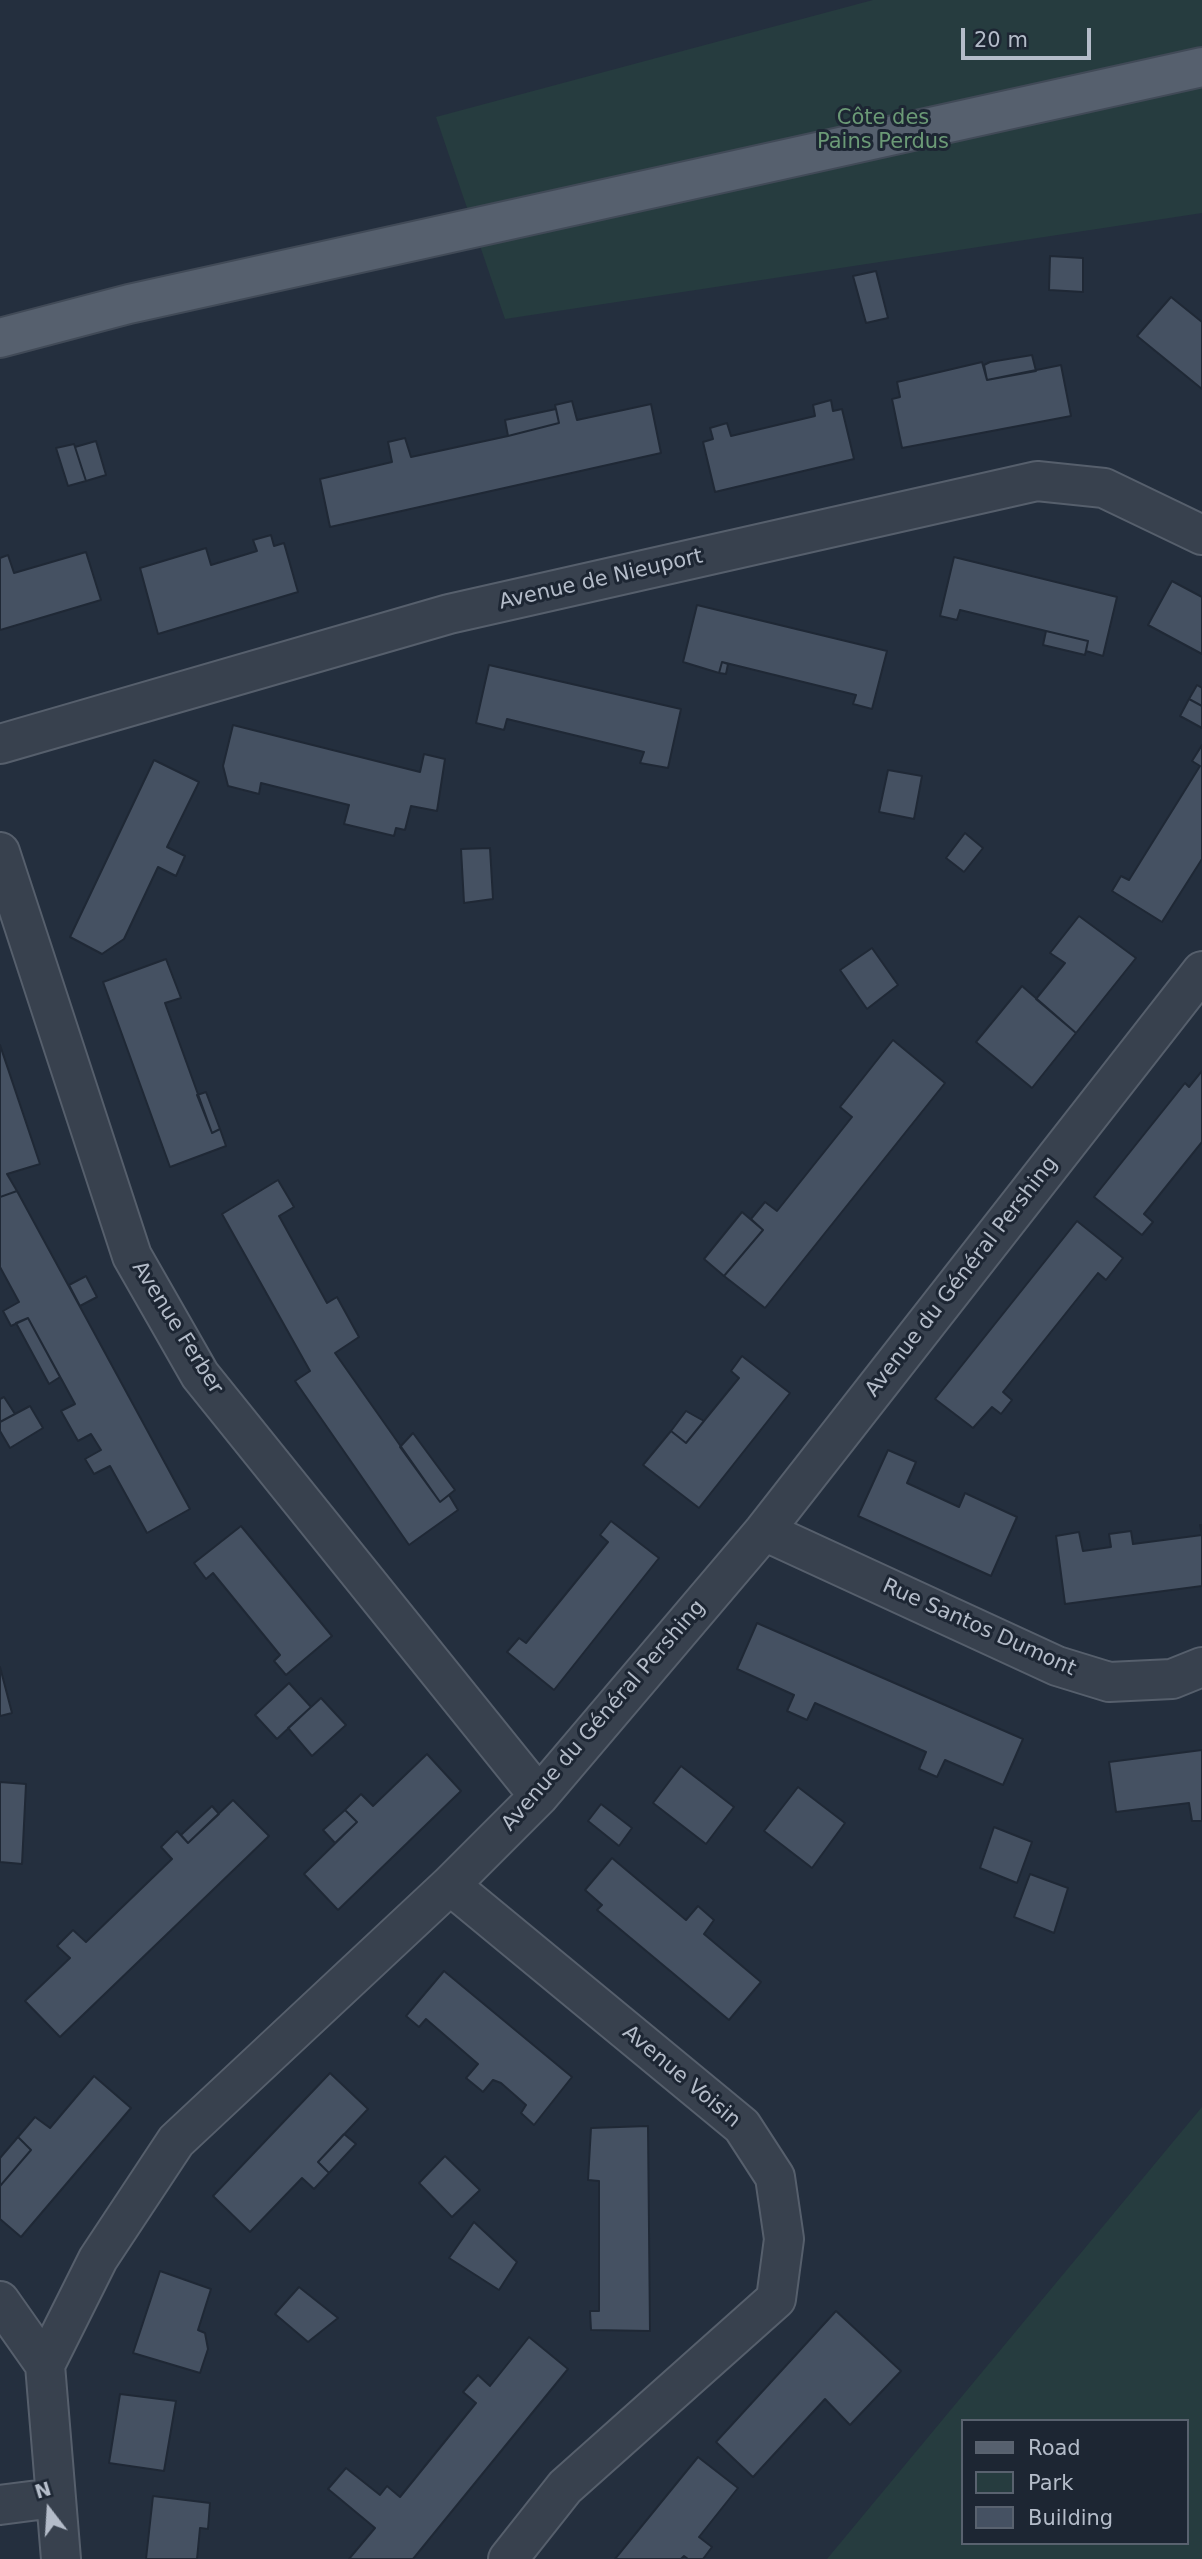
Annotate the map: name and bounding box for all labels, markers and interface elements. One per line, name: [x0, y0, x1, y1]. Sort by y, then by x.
scale bar: [964, 14, 1094, 58]
text: 20 m: [974, 28, 1028, 52]
park label: Côte des Pains Perdus: [817, 106, 949, 156]
street label: Avenue de Nieuport: [497, 544, 705, 616]
street label: Avenue du Général Pershing: [860, 1152, 1064, 1402]
street label: Avenue Ferber: [126, 1257, 228, 1399]
street label: Rue Santos Dumont: [878, 1574, 1080, 1682]
street label: Avenue du Général Pershing: [497, 1595, 711, 1837]
street label: Avenue Voisin: [617, 2020, 745, 2134]
legend: [960, 2419, 1188, 2545]
text: Road: [1028, 2436, 1081, 2460]
text: Park: [1028, 2471, 1073, 2495]
north arrow: [14, 2475, 84, 2545]
text: N: [32, 2477, 54, 2503]
text: Building: [1028, 2506, 1113, 2530]

